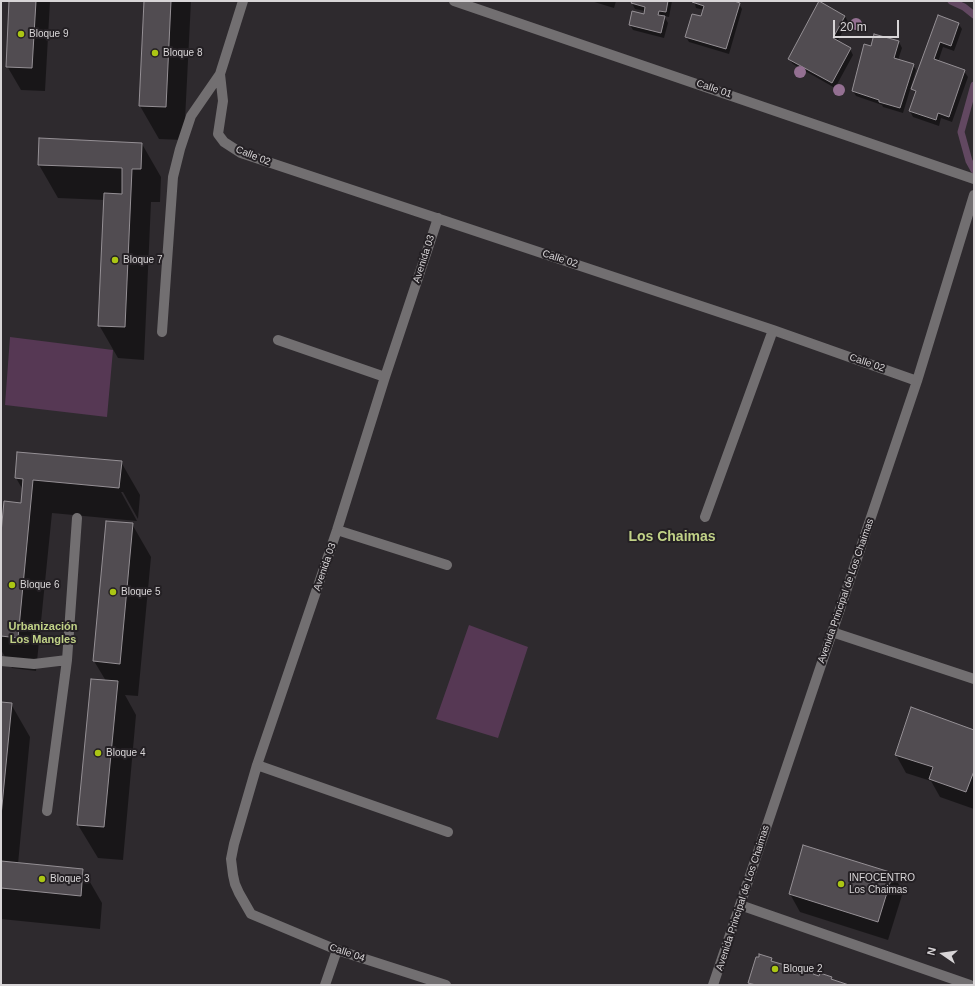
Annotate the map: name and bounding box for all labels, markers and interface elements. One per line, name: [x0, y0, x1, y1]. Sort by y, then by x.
scale bar: [835, 12, 901, 38]
text: 20 m: [840, 20, 867, 34]
place label: Bloque 9: [29, 28, 68, 40]
marker: Bloque 9: [16, 29, 26, 39]
place label: Bloque 8: [163, 47, 202, 59]
marker: Bloque 8: [150, 48, 160, 58]
street label: Calle 01: [695, 77, 733, 101]
street label: Calle 02: [234, 144, 272, 168]
street label: Avenida 03: [411, 233, 437, 285]
street label: Calle 02: [541, 248, 579, 270]
place label: Bloque 7: [123, 254, 162, 266]
marker: Bloque 7: [110, 255, 120, 265]
street label: Calle 02: [848, 351, 886, 375]
street label: Avenida Principal de Los Chaimas: [816, 517, 876, 665]
district label: Los Chaimas: [628, 529, 716, 545]
street label: Avenida 03: [311, 541, 339, 593]
place label: Bloque 6: [20, 579, 59, 591]
marker: Bloque 6: [7, 580, 17, 590]
place label: Bloque 5: [121, 586, 160, 598]
marker: Bloque 5: [108, 587, 118, 597]
district label: Urbanización Los Mangles: [8, 620, 78, 646]
place label: Bloque 4: [106, 747, 145, 759]
marker: Bloque 4: [93, 748, 103, 758]
street label: Avenida Principal de Los Chaimas: [714, 824, 772, 972]
place label: INFOCENTRO Los Chaimas: [849, 872, 915, 896]
place label: Bloque 3: [50, 873, 89, 885]
marker: Bloque 3: [37, 874, 47, 884]
marker: INFOCENTRO Los Chaimas: [836, 879, 846, 889]
north arrow: [923, 934, 963, 974]
street label: Calle 04: [328, 941, 366, 965]
text: N: [925, 946, 938, 957]
place label: Bloque 2: [783, 963, 822, 975]
marker: Bloque 2: [770, 964, 780, 974]

